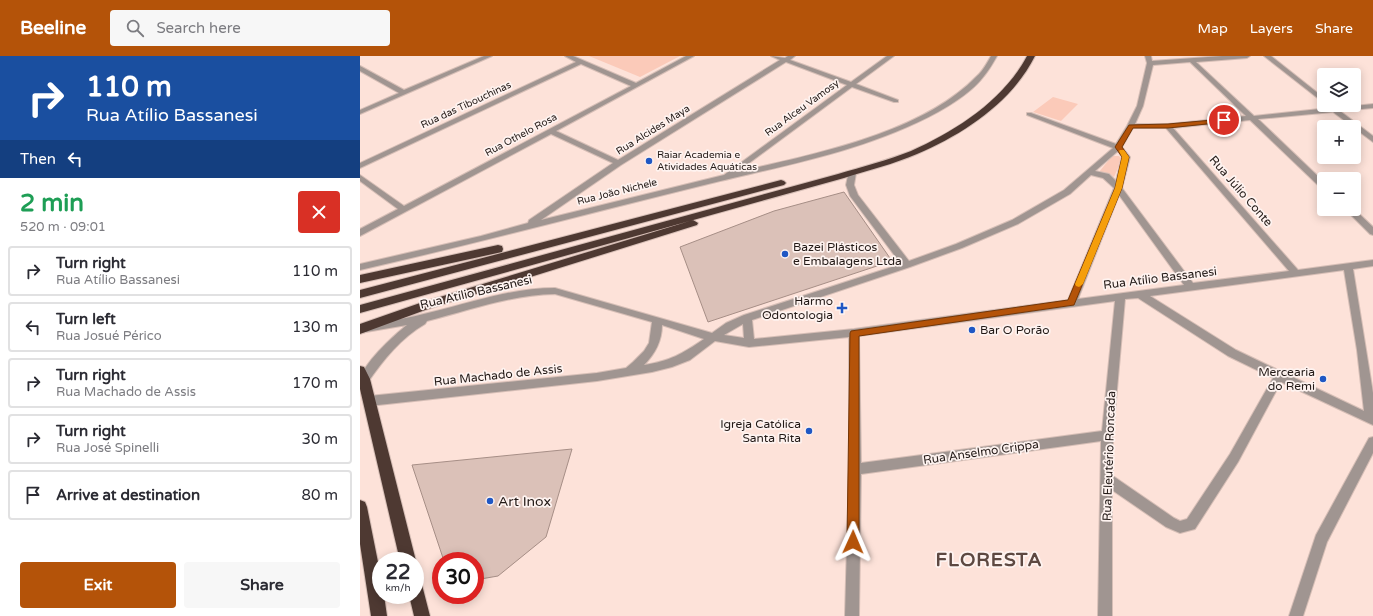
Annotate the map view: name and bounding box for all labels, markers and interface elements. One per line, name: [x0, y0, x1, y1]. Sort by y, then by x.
search box: [110, 10, 390, 46]
text: Beeline: [20, 17, 86, 39]
icon: search: [124, 17, 146, 39]
text: Search here: [156, 19, 241, 37]
text: Map: [1198, 20, 1228, 37]
text: Layers: [1250, 20, 1293, 37]
text: Share: [1315, 20, 1353, 37]
map controls: [1317, 68, 1361, 216]
button: layers: [1317, 68, 1361, 112]
text: 110 m: [86, 70, 172, 104]
icon: right: [20, 72, 72, 124]
street label: Rua Alceu Vamosy: [763, 77, 842, 139]
street label: Rua das Tibouchinas: [419, 79, 513, 131]
street label: Rua Alcides Maya: [614, 102, 692, 158]
pin: [1207, 103, 1241, 137]
text: Rua Atílio Bassanesi: [86, 104, 258, 126]
icon: arrive: [1213, 109, 1235, 131]
street label: Rua Othelo Rosa: [483, 111, 559, 159]
button: +: [1317, 120, 1361, 164]
icon: left: [64, 148, 86, 170]
place label: Raiar Academia e Atividades Aquáticas: [657, 149, 757, 173]
text: Then: [20, 150, 56, 168]
street label: Rua Júlio Conte: [1207, 153, 1276, 229]
marker: Raiar Academia e Atividades Aquáticas: [644, 156, 654, 166]
button: −: [1317, 172, 1361, 216]
street label: Rua João Nichele: [576, 176, 659, 208]
text: 2 min: [20, 189, 84, 218]
button: close: [298, 191, 340, 233]
text: 520 m · 09:01: [20, 219, 106, 235]
place label: Bazei Plásticos e Embalagens Ltda: [793, 240, 902, 268]
marker: Bazei Plásticos e Embalagens Ltda: [780, 249, 790, 259]
text: Turn right: [56, 254, 126, 272]
icon: right: [22, 260, 44, 282]
text: 110 m: [292, 262, 338, 280]
street label: Rua Atílio Bassanesi: [1102, 264, 1218, 292]
text: Rua Atílio Bassanesi: [56, 272, 180, 288]
street label: Rua Atílio Bassanesi: [419, 272, 533, 312]
place label: Harmo Odontologia: [762, 294, 833, 322]
marker: Harmo Odontologia: [836, 302, 848, 314]
text: Turn left: [56, 310, 116, 328]
icon: left: [22, 316, 44, 338]
text: 130 m: [292, 318, 338, 336]
place label: Bar O Porão: [980, 323, 1049, 337]
marker: Bar O Porão: [967, 325, 977, 335]
text: Rua Josué Périco: [56, 328, 162, 344]
street label: Rua Machado de Assis: [433, 361, 563, 389]
place label: Mercearia do Remi: [1258, 365, 1315, 393]
text: Turn right: [56, 366, 126, 384]
icon: right: [22, 372, 44, 394]
text: 170 m: [292, 374, 338, 392]
marker: Mercearia do Remi: [1318, 374, 1328, 384]
text: Rua Machado de Assis: [56, 384, 196, 400]
street label: Rua Eleutério Roncada: [1100, 391, 1118, 521]
place label: Igreja Católica Santa Rita: [720, 417, 801, 445]
text: Turn right: [56, 422, 126, 440]
marker: Igreja Católica Santa Rita: [804, 426, 814, 436]
icon: right: [22, 428, 44, 450]
text: 30 m: [301, 430, 338, 448]
street label: Rua Anselmo Crippa: [922, 437, 1040, 467]
text: Rua José Spinelli: [56, 440, 159, 456]
icon: arrive: [22, 484, 44, 506]
text: Arrive at destination: [56, 486, 200, 504]
text: 80 m: [301, 486, 338, 504]
place label: Art Inox: [498, 493, 551, 510]
marker: Art Inox: [485, 496, 495, 506]
position arrow: [832, 521, 874, 563]
district label: FLORESTA: [935, 549, 1043, 571]
speed limit sign: 30: [432, 552, 484, 604]
text: 22: [385, 561, 411, 585]
button: Exit: [20, 562, 176, 608]
button: Share: [184, 562, 340, 608]
text: km/h: [385, 582, 411, 594]

